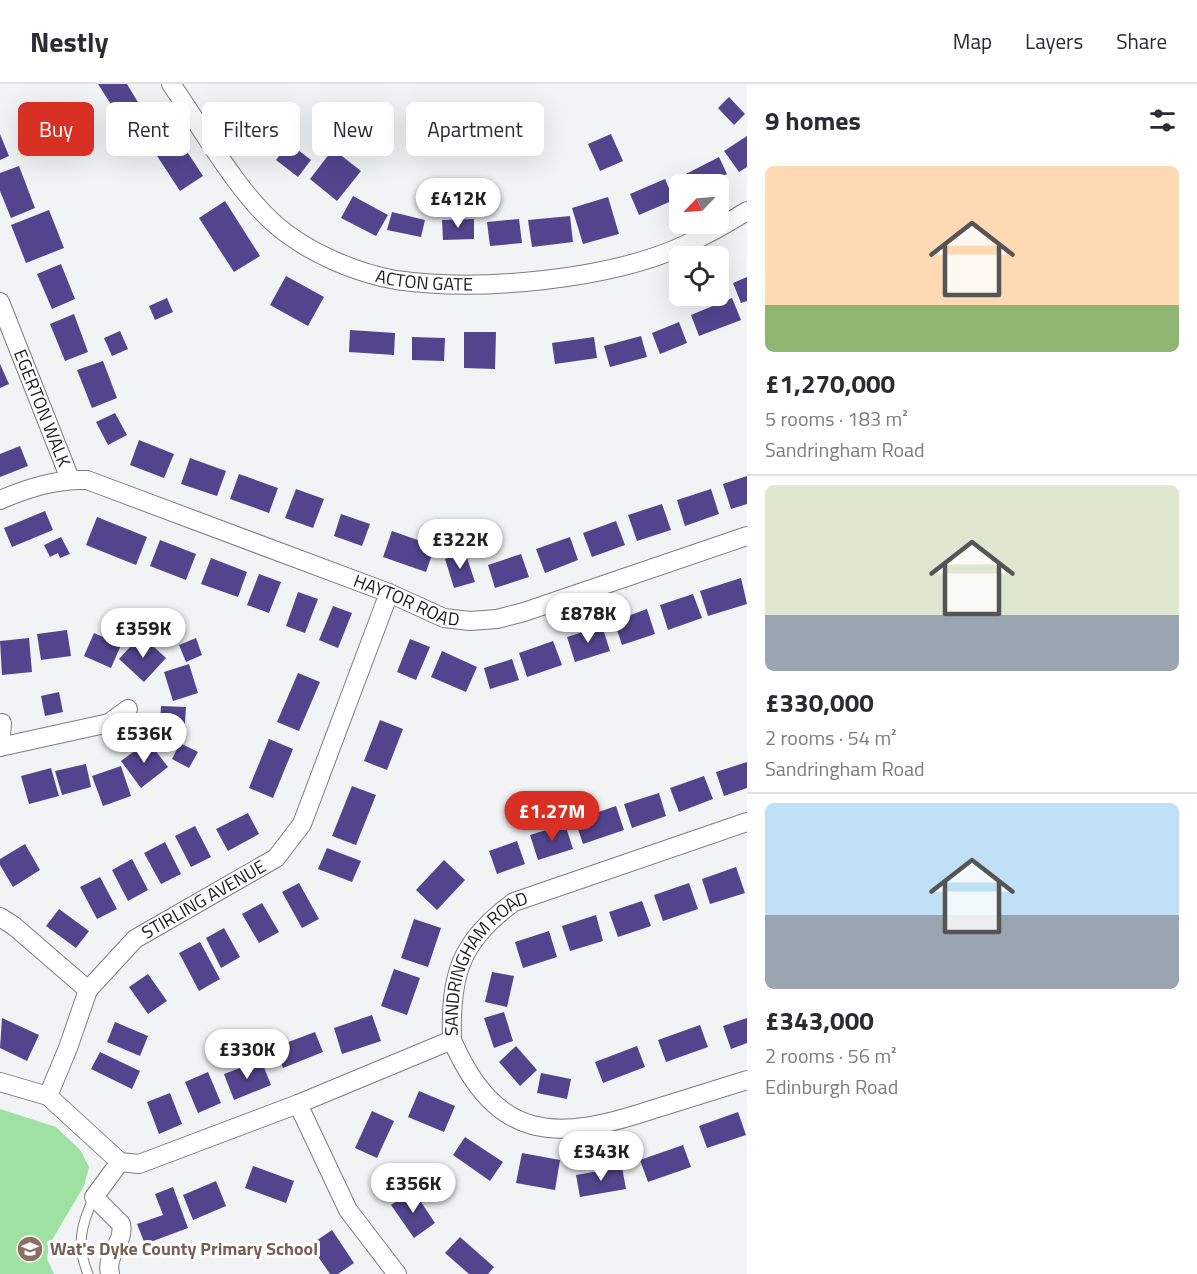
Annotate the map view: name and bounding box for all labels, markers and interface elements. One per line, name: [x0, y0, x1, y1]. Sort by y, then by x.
text: Nestly: [30, 20, 108, 63]
text: Map: [953, 25, 992, 57]
text: Layers: [1025, 25, 1083, 57]
text: Share: [1116, 25, 1167, 57]
text: 9 homes: [765, 101, 861, 140]
chip: Buy: [18, 102, 94, 156]
chip: Rent: [106, 102, 190, 156]
chip: Filters: [202, 102, 300, 156]
chip: New: [312, 102, 394, 156]
chip: Apartment: [406, 102, 544, 156]
icon: filters: [1146, 104, 1179, 137]
north arrow: [669, 174, 729, 234]
map controls: [669, 174, 729, 306]
pin: £412K: [416, 178, 500, 229]
text: £412K: [430, 182, 486, 213]
icon: home: [918, 205, 1026, 313]
button: locate: [669, 246, 729, 306]
street label: ACTON GATE: [373, 262, 473, 298]
street label: EGERTON WALK: [7, 345, 78, 470]
text: £1,270,000: [765, 364, 895, 403]
text: 5 rooms · 183 m²: [765, 403, 908, 434]
text: Sandringham Road: [765, 434, 925, 465]
pin: £322K: [418, 519, 502, 570]
text: £322K: [432, 523, 488, 554]
icon: home: [918, 524, 1026, 632]
street label: HAYTOR ROAD: [350, 567, 461, 633]
pin: £878K: [546, 593, 630, 644]
text: £878K: [560, 597, 616, 628]
pin: £359K: [101, 608, 185, 659]
text: £359K: [115, 612, 171, 643]
text: £330,000: [765, 683, 874, 722]
pin: £536K: [102, 713, 186, 764]
text: £536K: [116, 717, 172, 748]
text: 2 rooms · 54 m²: [765, 722, 897, 753]
text: Sandringham Road: [765, 753, 925, 784]
pin: £1.27M: [503, 791, 601, 842]
text: £1.27M: [518, 795, 586, 826]
icon: home: [918, 842, 1026, 950]
street label: STIRLING AVENUE: [136, 853, 271, 946]
street label: SANDRINGHAM ROAD: [438, 884, 531, 1036]
text: £343,000: [765, 1001, 874, 1040]
pin: £330K: [205, 1029, 289, 1080]
text: £330K: [219, 1033, 275, 1064]
text: 2 rooms · 56 m²: [765, 1040, 897, 1071]
text: Edinburgh Road: [765, 1071, 898, 1102]
pin: £343K: [559, 1131, 643, 1182]
text: £343K: [573, 1135, 629, 1166]
pin: £356K: [371, 1163, 455, 1214]
text: £356K: [385, 1167, 441, 1198]
school or university icon: Wat's Dyke County Primary School: [15, 1234, 45, 1264]
place label: Wat's Dyke County Primary School: [50, 1235, 318, 1262]

